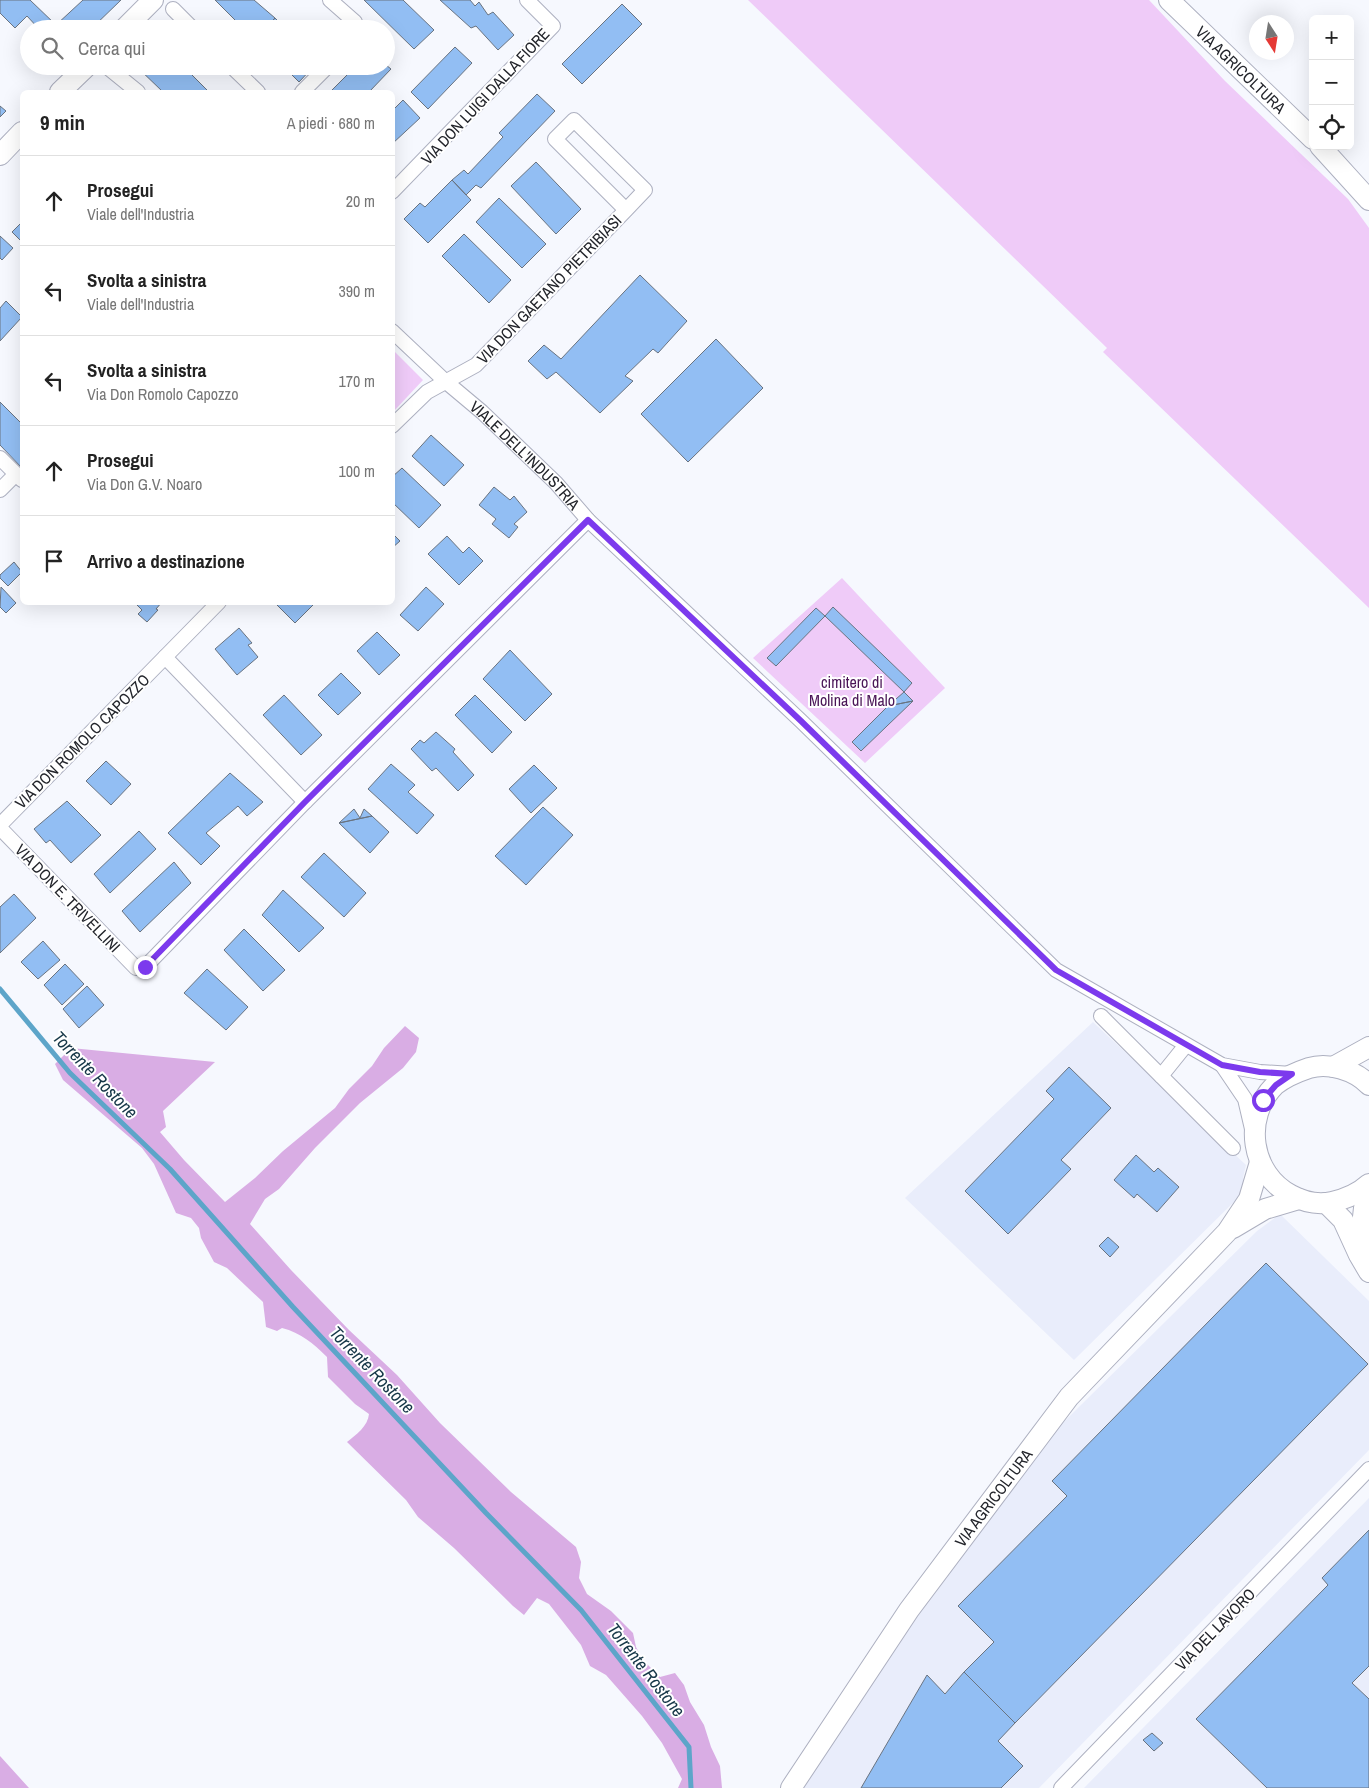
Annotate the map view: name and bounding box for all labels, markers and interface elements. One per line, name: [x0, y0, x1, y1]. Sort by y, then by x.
north arrow: [1249, 15, 1294, 60]
map controls: [1309, 15, 1354, 150]
button: +: [1309, 15, 1354, 60]
search box: [20, 20, 395, 75]
street label: VIA AGRICOLTURA: [1191, 21, 1291, 118]
street label: VIA DON LUIGI DALLA FIORE: [416, 23, 554, 169]
icon: search: [38, 34, 66, 62]
text: Cerca qui: [78, 35, 146, 61]
button: −: [1309, 60, 1354, 105]
button: locate: [1309, 105, 1354, 150]
text: 9 min: [40, 108, 85, 137]
text: A piedi · 680 m: [287, 112, 375, 134]
text: Prosegui: [87, 177, 154, 203]
icon: ahead: [40, 187, 68, 215]
text: 20 m: [346, 190, 375, 212]
text: Viale dell'Industria: [87, 203, 194, 225]
street label: VIA DON GAETANO PIETRIBIASI: [472, 210, 626, 368]
text: Svolta a sinistra: [87, 267, 207, 293]
icon: left: [40, 277, 68, 305]
text: 390 m: [339, 280, 375, 302]
text: Viale dell'Industria: [87, 293, 194, 315]
text: Svolta a sinistra: [87, 357, 207, 383]
icon: left: [40, 367, 68, 395]
text: 170 m: [339, 370, 375, 392]
text: Via Don Romolo Capozzo: [87, 383, 238, 405]
street label: VIALE DELL'INDUSTRIA: [465, 395, 585, 514]
text: Prosegui: [87, 447, 154, 473]
icon: ahead: [40, 457, 68, 485]
text: 100 m: [339, 460, 375, 482]
text: Via Don G.V. Noaro: [87, 473, 202, 495]
icon: arrive: [40, 547, 68, 575]
text: Arrivo a destinazione: [87, 548, 245, 574]
street label: VIA DON ROMOLO CAPOZZO: [10, 669, 154, 813]
park label: cimitero di Molina di Malo: [809, 671, 895, 711]
street label: VIA DON E. TRIVELLINI: [11, 839, 125, 957]
route end: [134, 956, 157, 979]
water label: Torrente Rostone: [47, 1025, 144, 1124]
route start: [1252, 1089, 1275, 1112]
water label: Torrente Rostone: [324, 1320, 421, 1419]
street label: VIA AGRICOLTURA: [949, 1444, 1038, 1551]
street label: VIA DEL LAVORO: [1170, 1583, 1260, 1675]
water label: Torrente Rostone: [602, 1618, 691, 1722]

